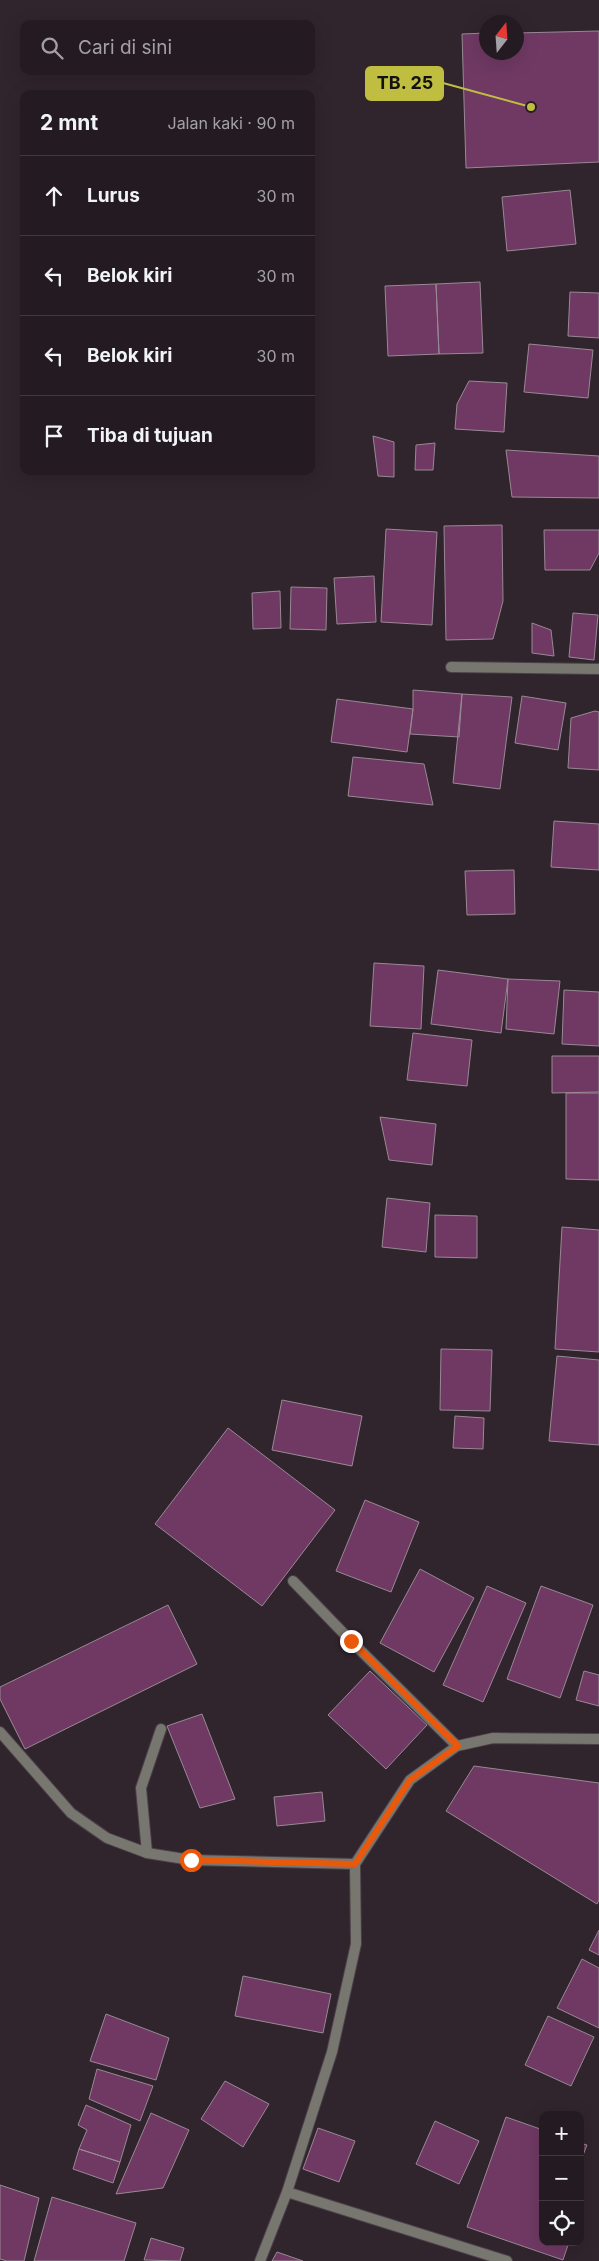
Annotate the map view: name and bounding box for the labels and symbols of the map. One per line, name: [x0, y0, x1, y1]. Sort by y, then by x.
north arrow: [479, 15, 524, 60]
callout: TB. 25: [366, 67, 443, 100]
text: TB. 25: [377, 72, 433, 93]
route end: [340, 1630, 363, 1653]
route start: [180, 1849, 203, 1872]

